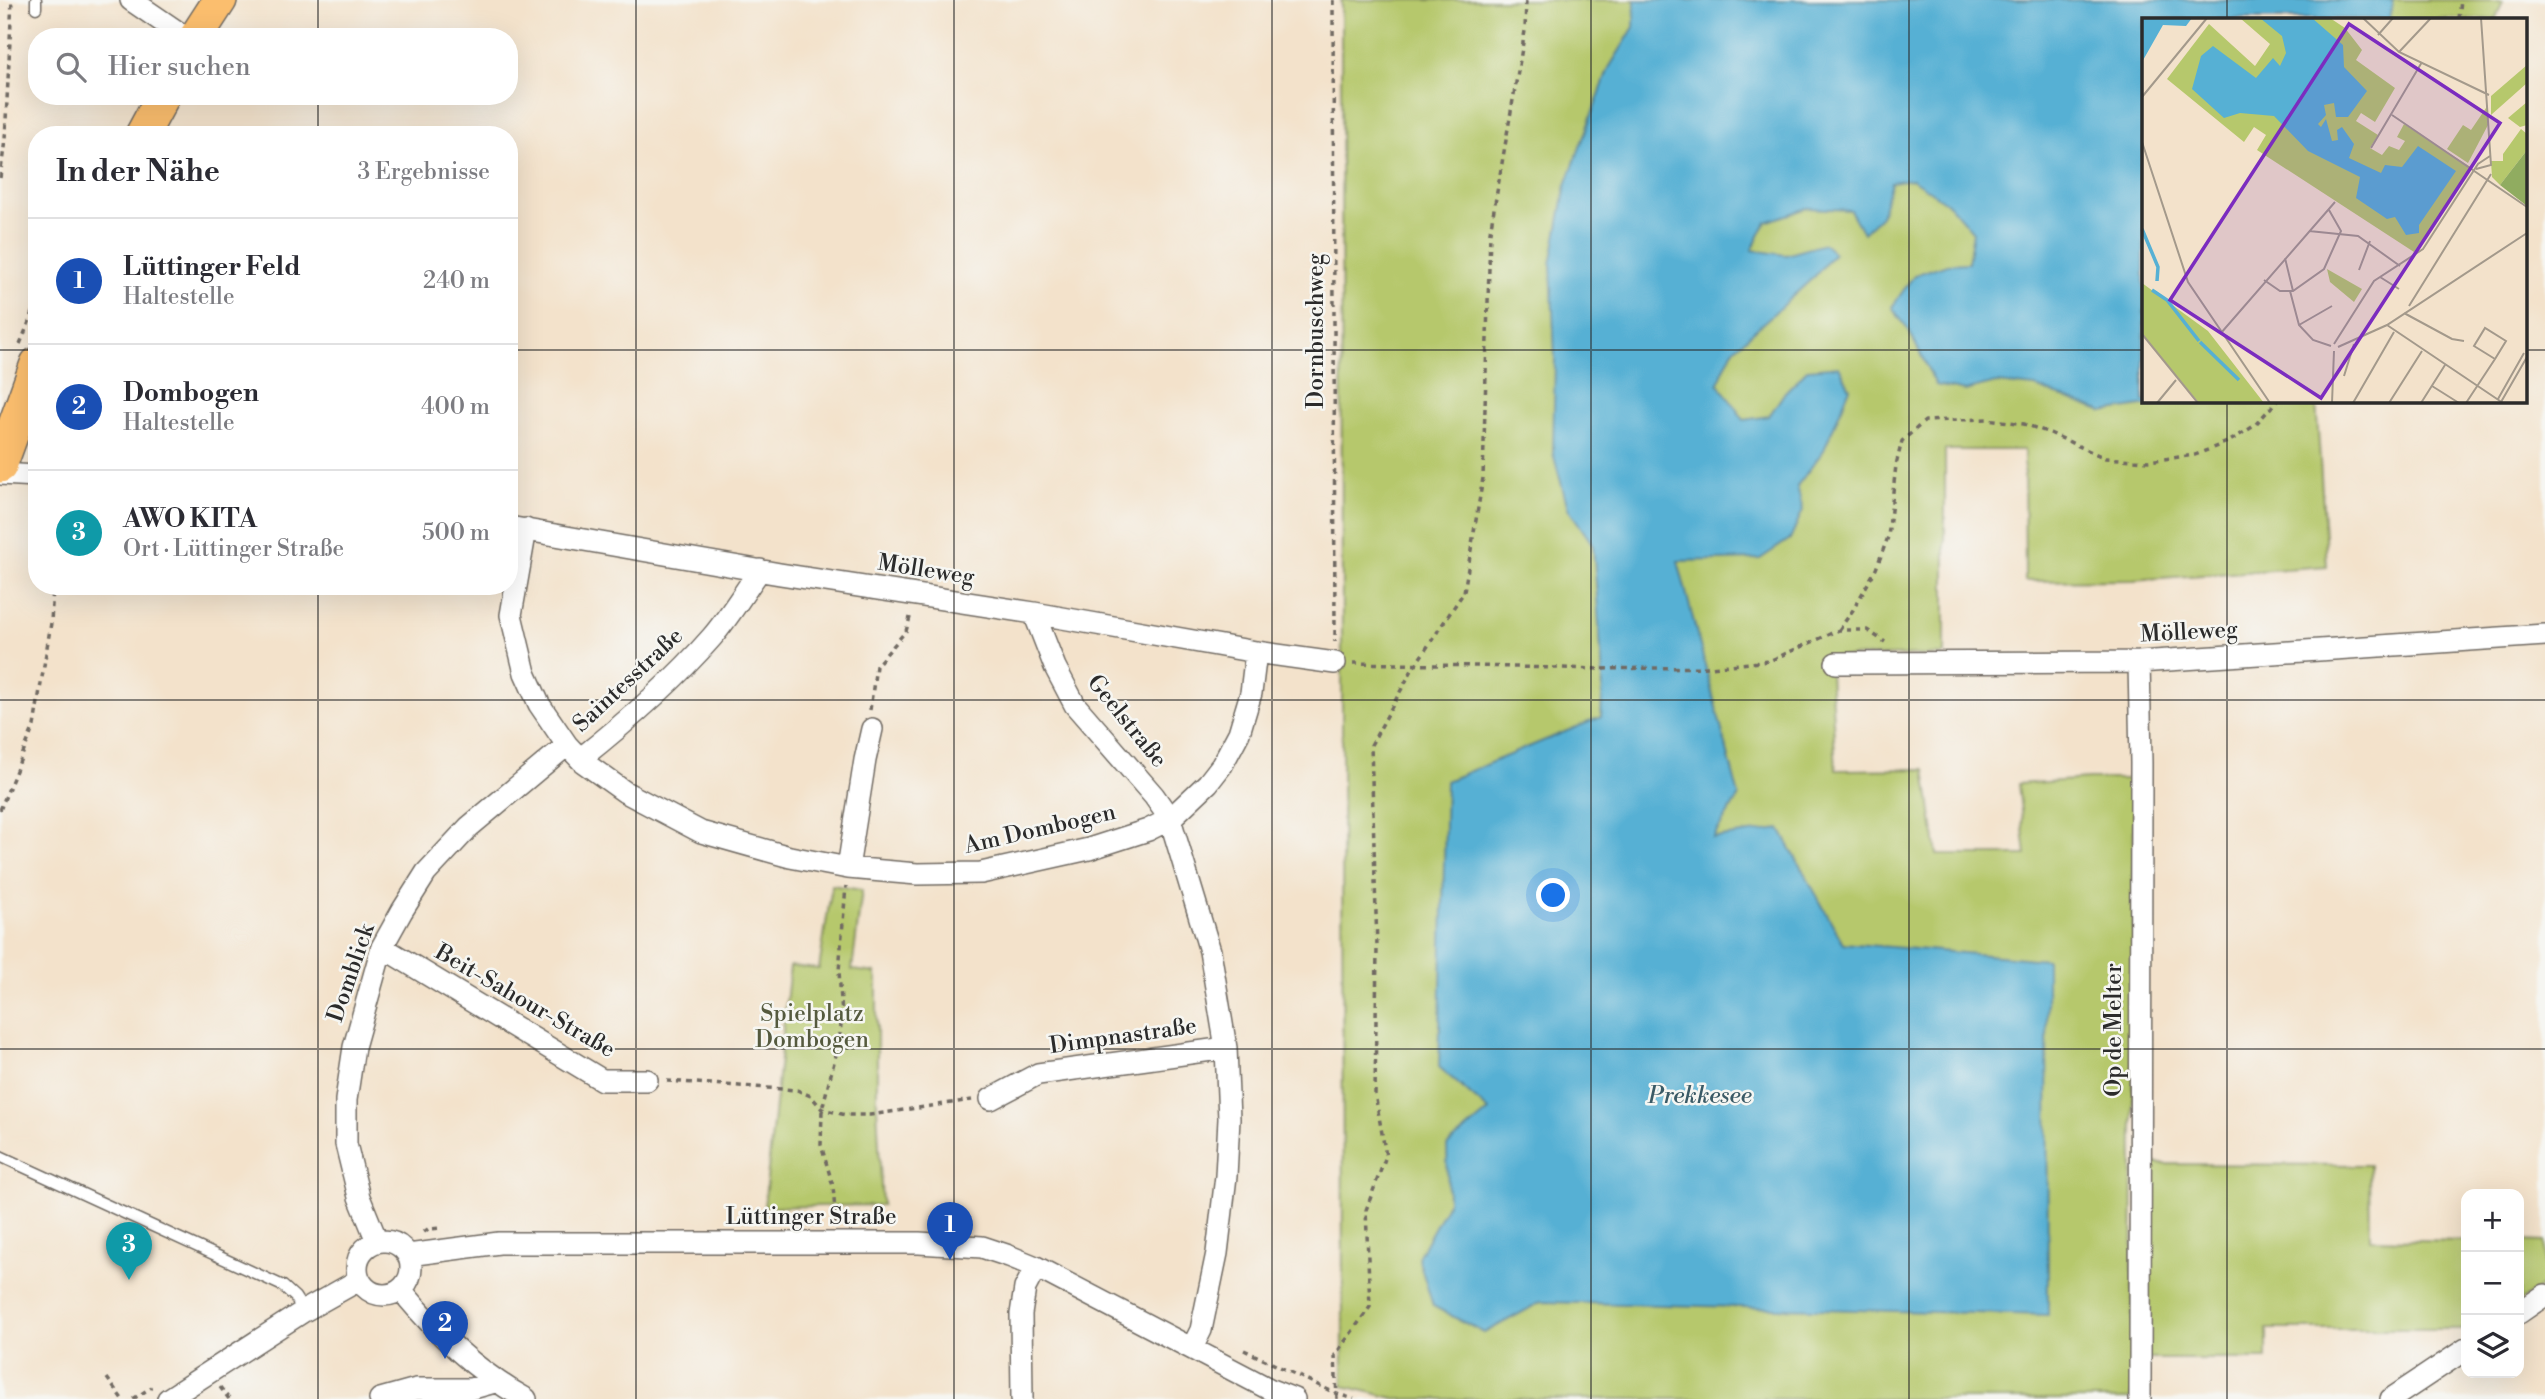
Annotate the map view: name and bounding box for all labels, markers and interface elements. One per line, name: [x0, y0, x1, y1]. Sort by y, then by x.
inset map: [2142, 18, 2528, 402]
search box: [28, 28, 518, 105]
icon: search: [52, 48, 90, 86]
text: Hier suchen: [108, 51, 250, 83]
text: In der Nähe: [56, 153, 220, 191]
text: 3 Ergebnisse: [357, 158, 490, 186]
text: Lüttinger Feld: [123, 251, 301, 283]
street label: Dornbuschweg: [1302, 253, 1330, 409]
text: 1: [73, 267, 85, 295]
text: 240 m: [423, 267, 490, 295]
text: Haltestelle: [123, 283, 235, 311]
text: Dombogen: [123, 377, 259, 409]
text: 2: [72, 393, 86, 421]
text: 400 m: [421, 393, 490, 421]
text: Haltestelle: [123, 409, 235, 437]
text: AWO KITA: [123, 503, 257, 535]
text: 3: [72, 519, 86, 547]
text: 500 m: [422, 519, 490, 547]
text: Ort · Lüttinger Straße: [123, 535, 344, 563]
street label: Mölleweg: [876, 549, 977, 591]
street label: Mölleweg: [2139, 615, 2239, 649]
street label: Saintesstraße: [567, 622, 689, 738]
street label: Geelstraße: [1081, 669, 1173, 773]
street label: Am Dombogen: [961, 798, 1119, 860]
your location: [1536, 878, 1570, 912]
street label: Domblick: [321, 919, 381, 1026]
street label: Beit-Sahour-Straße: [429, 938, 620, 1064]
street label: Op de Melter: [2100, 963, 2128, 1097]
park label: Spielplatz Dombogen: [755, 1000, 869, 1054]
street label: Dimpnastraße: [1047, 1012, 1199, 1060]
water label: Prekkesee: [1647, 1081, 1752, 1111]
map controls: [2461, 1189, 2524, 1378]
button: +: [2461, 1189, 2524, 1252]
pin: 1: [927, 1202, 973, 1260]
street label: Lüttinger Straße: [725, 1203, 897, 1231]
pin: 3: [106, 1222, 152, 1280]
button: −: [2461, 1252, 2524, 1315]
pin: 2: [422, 1301, 468, 1359]
button: layers: [2461, 1315, 2524, 1378]

